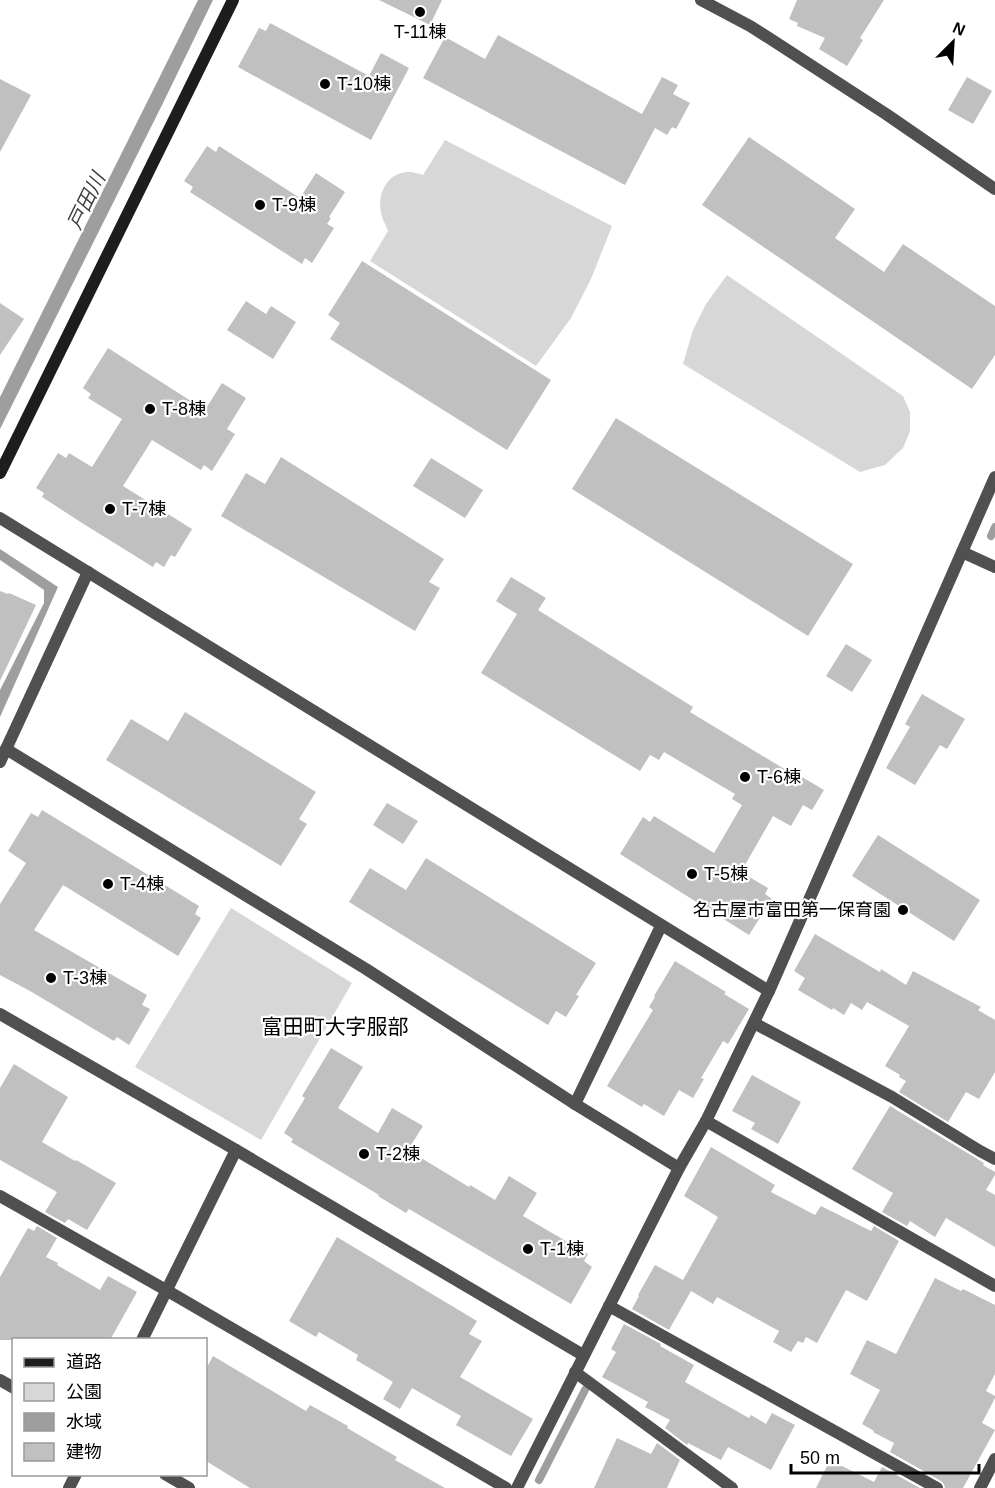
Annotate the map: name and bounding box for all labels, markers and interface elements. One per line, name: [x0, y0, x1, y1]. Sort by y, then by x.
marker: T-11棟: [413, 5, 427, 19]
north arrow: [923, 12, 983, 72]
text: N: [950, 19, 968, 39]
place label: T-11棟: [394, 22, 446, 42]
place label: T-10棟: [337, 74, 391, 94]
marker: T-10棟: [318, 77, 332, 91]
water label: 戸田川: [63, 167, 110, 233]
place label: T-9棟: [272, 195, 316, 215]
marker: T-9棟: [253, 198, 267, 212]
place label: T-8棟: [162, 399, 206, 419]
marker: T-8棟: [143, 402, 157, 416]
place label: T-7棟: [122, 499, 166, 519]
marker: T-7棟: [103, 502, 117, 516]
place label: T-6棟: [757, 767, 801, 787]
marker: T-6棟: [738, 770, 752, 784]
place label: T-5棟: [704, 864, 748, 884]
marker: T-5棟: [685, 867, 699, 881]
place label: T-4棟: [120, 874, 164, 894]
marker: T-4棟: [101, 877, 115, 891]
place label: 名古屋市富田第一保育園: [693, 900, 891, 920]
marker: 名古屋市富田第一保育園: [896, 903, 910, 917]
place label: T-3棟: [63, 968, 107, 988]
marker: T-3棟: [44, 971, 58, 985]
district label: 富田町大字服部: [262, 1015, 409, 1038]
place label: T-2棟: [376, 1144, 420, 1164]
marker: T-2棟: [357, 1147, 371, 1161]
place label: T-1棟: [540, 1239, 584, 1259]
marker: T-1棟: [521, 1242, 535, 1256]
legend: [12, 1338, 207, 1476]
text: 道路: [66, 1352, 102, 1372]
text: 公園: [66, 1382, 102, 1402]
text: 水域: [66, 1412, 102, 1432]
scale bar: [791, 1437, 978, 1475]
text: 建物: [66, 1442, 102, 1462]
text: 50 m: [800, 1448, 840, 1468]

